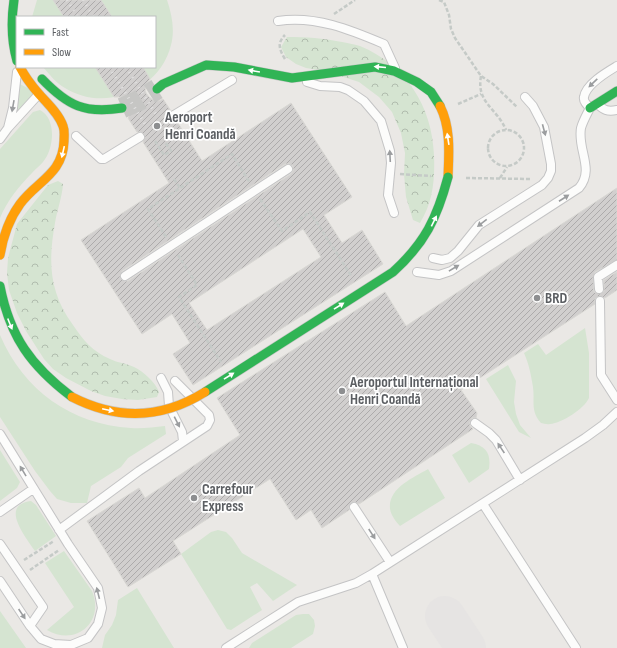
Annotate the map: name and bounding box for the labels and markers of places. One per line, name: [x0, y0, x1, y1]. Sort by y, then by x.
place label: Aeroport Henri Coandă: [164, 108, 236, 144]
marker: Aeroport Henri Coandă: [152, 121, 162, 131]
place label: BRD: [545, 289, 567, 308]
marker: BRD: [532, 293, 542, 303]
place label: Aeroportul Internațional Henri Coandă: [349, 373, 479, 409]
marker: Aeroportul Internațional Henri Coandă: [337, 386, 347, 396]
place label: Carrefour Express: [202, 480, 254, 516]
marker: Carrefour Express: [189, 493, 199, 503]

